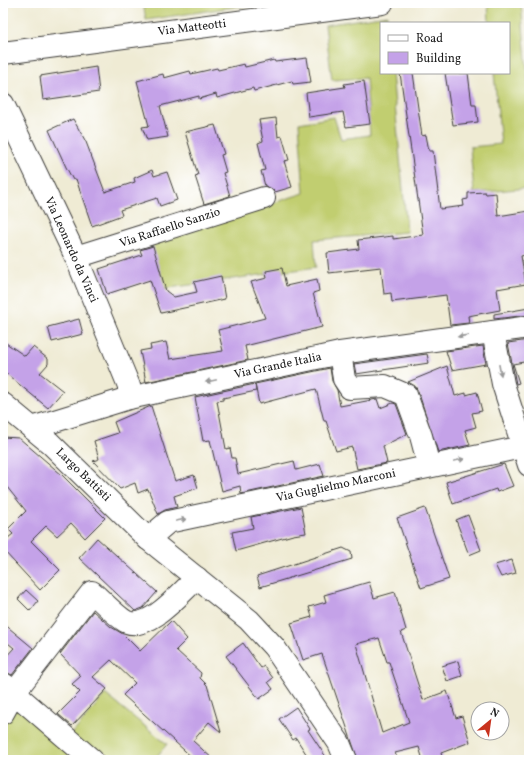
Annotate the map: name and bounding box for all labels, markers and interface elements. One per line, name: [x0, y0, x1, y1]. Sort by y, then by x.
street label: Via Matteotti: [157, 16, 227, 40]
legend: [380, 22, 510, 74]
text: Road: [416, 31, 443, 47]
text: Building: [416, 51, 461, 67]
street label: Via Leonardo da Vinci: [40, 195, 102, 306]
street label: Via Raffaello Sanzio: [118, 204, 222, 252]
one-way arrow: [457, 333, 469, 339]
street label: Via Grande Italia: [233, 349, 323, 383]
one-way arrow: [497, 364, 503, 376]
one-way arrow: [205, 378, 217, 384]
street label: Largo Battisti: [52, 445, 114, 506]
one-way arrow: [453, 457, 465, 463]
street label: Via Guglielmo Marconi: [275, 465, 398, 506]
one-way arrow: [175, 516, 187, 522]
north arrow: [470, 701, 510, 741]
text: N: [487, 705, 501, 722]

